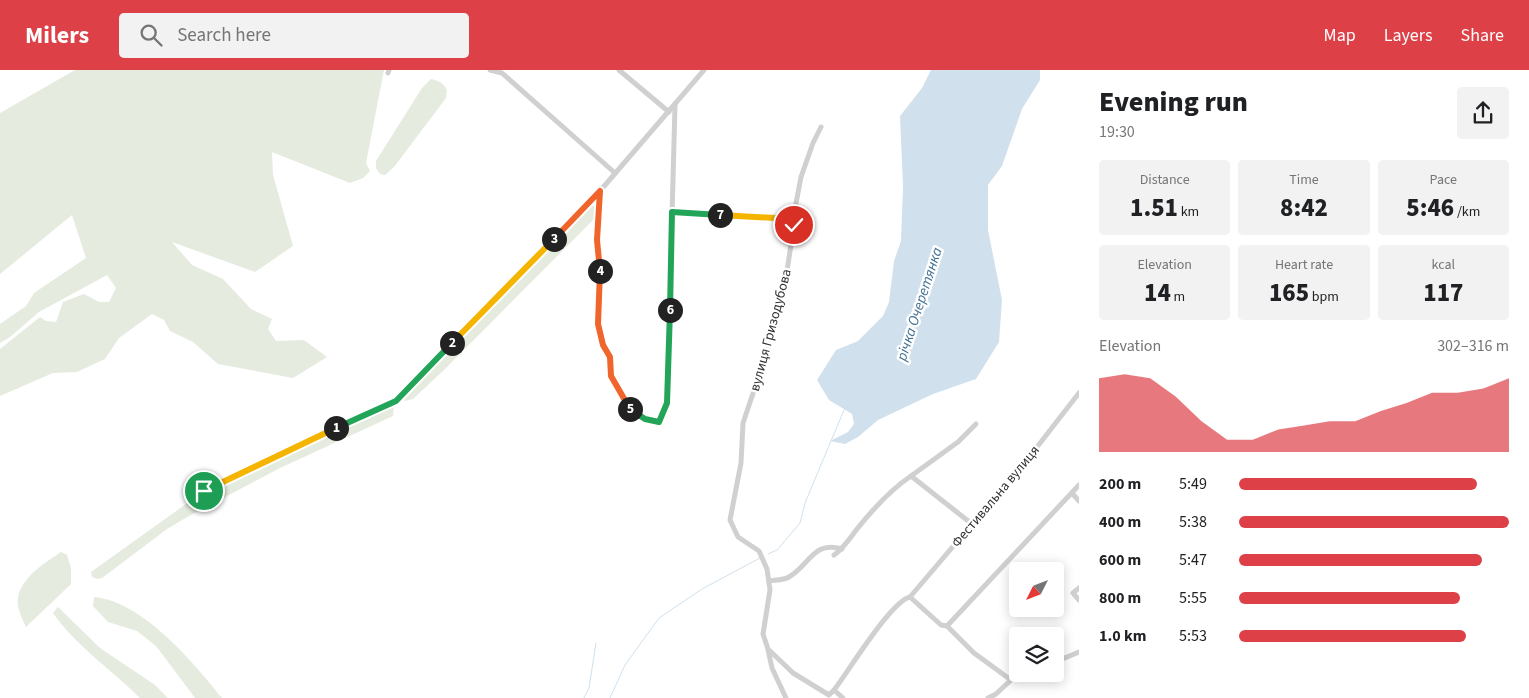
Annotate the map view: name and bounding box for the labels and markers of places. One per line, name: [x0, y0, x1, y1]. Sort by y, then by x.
pin: 7: [708, 202, 732, 228]
pin: [773, 204, 815, 246]
pin: 3: [542, 226, 566, 252]
pin: 4: [588, 258, 612, 284]
pin: 6: [658, 298, 682, 322]
pin: 2: [440, 330, 464, 356]
pin: 5: [618, 396, 642, 422]
pin: 1: [324, 416, 348, 440]
pin: [183, 470, 225, 512]

